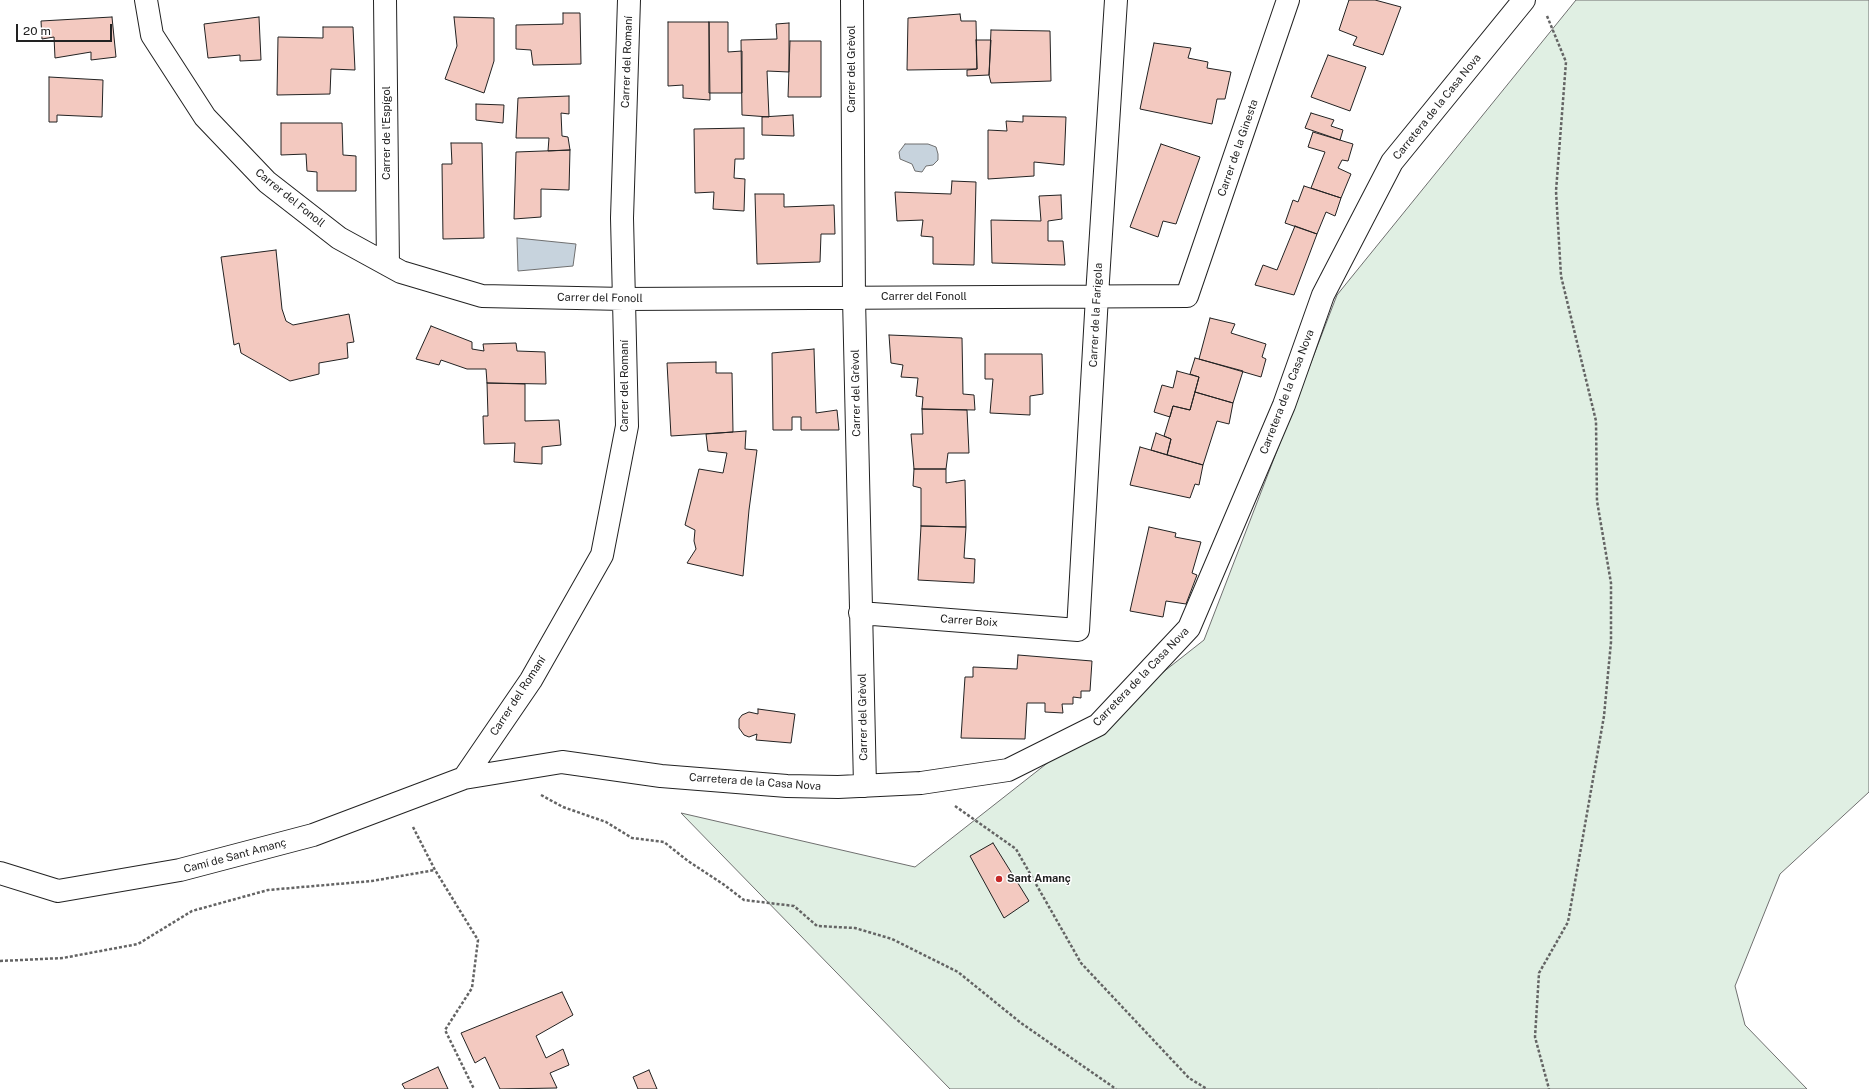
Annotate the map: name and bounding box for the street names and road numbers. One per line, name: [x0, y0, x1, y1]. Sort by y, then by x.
street label: Carrer del Romaní: [619, 16, 635, 108]
street label: Carrer del Grèvol: [845, 25, 859, 113]
street label: Carretera de la Casa Nova: [1390, 51, 1484, 163]
street label: Carrer de l'Espígol: [380, 86, 394, 180]
street label: Carrer de la Ginesta: [1215, 98, 1261, 198]
street label: Carrer del Fonoll: [253, 166, 327, 230]
street label: Carrer de la Farigola: [1087, 262, 1105, 368]
street label: Carrer del Fonoll: [881, 290, 967, 304]
street label: Carrer del Fonoll: [557, 291, 643, 305]
street label: Carretera de la Casa Nova: [1257, 328, 1317, 456]
street label: Carrer del Romaní: [618, 340, 632, 432]
street label: Carrer del Grèvol: [849, 349, 863, 437]
street label: Carrer Boix: [940, 612, 998, 630]
street label: Carretera de la Casa Nova: [1090, 625, 1192, 729]
street label: Carrer del Romaní: [487, 654, 549, 738]
street label: Carrer del Grèvol: [856, 673, 870, 761]
street label: Carretera de la Casa Nova: [688, 771, 822, 793]
street label: Camí de Sant Amanç: [182, 836, 288, 876]

